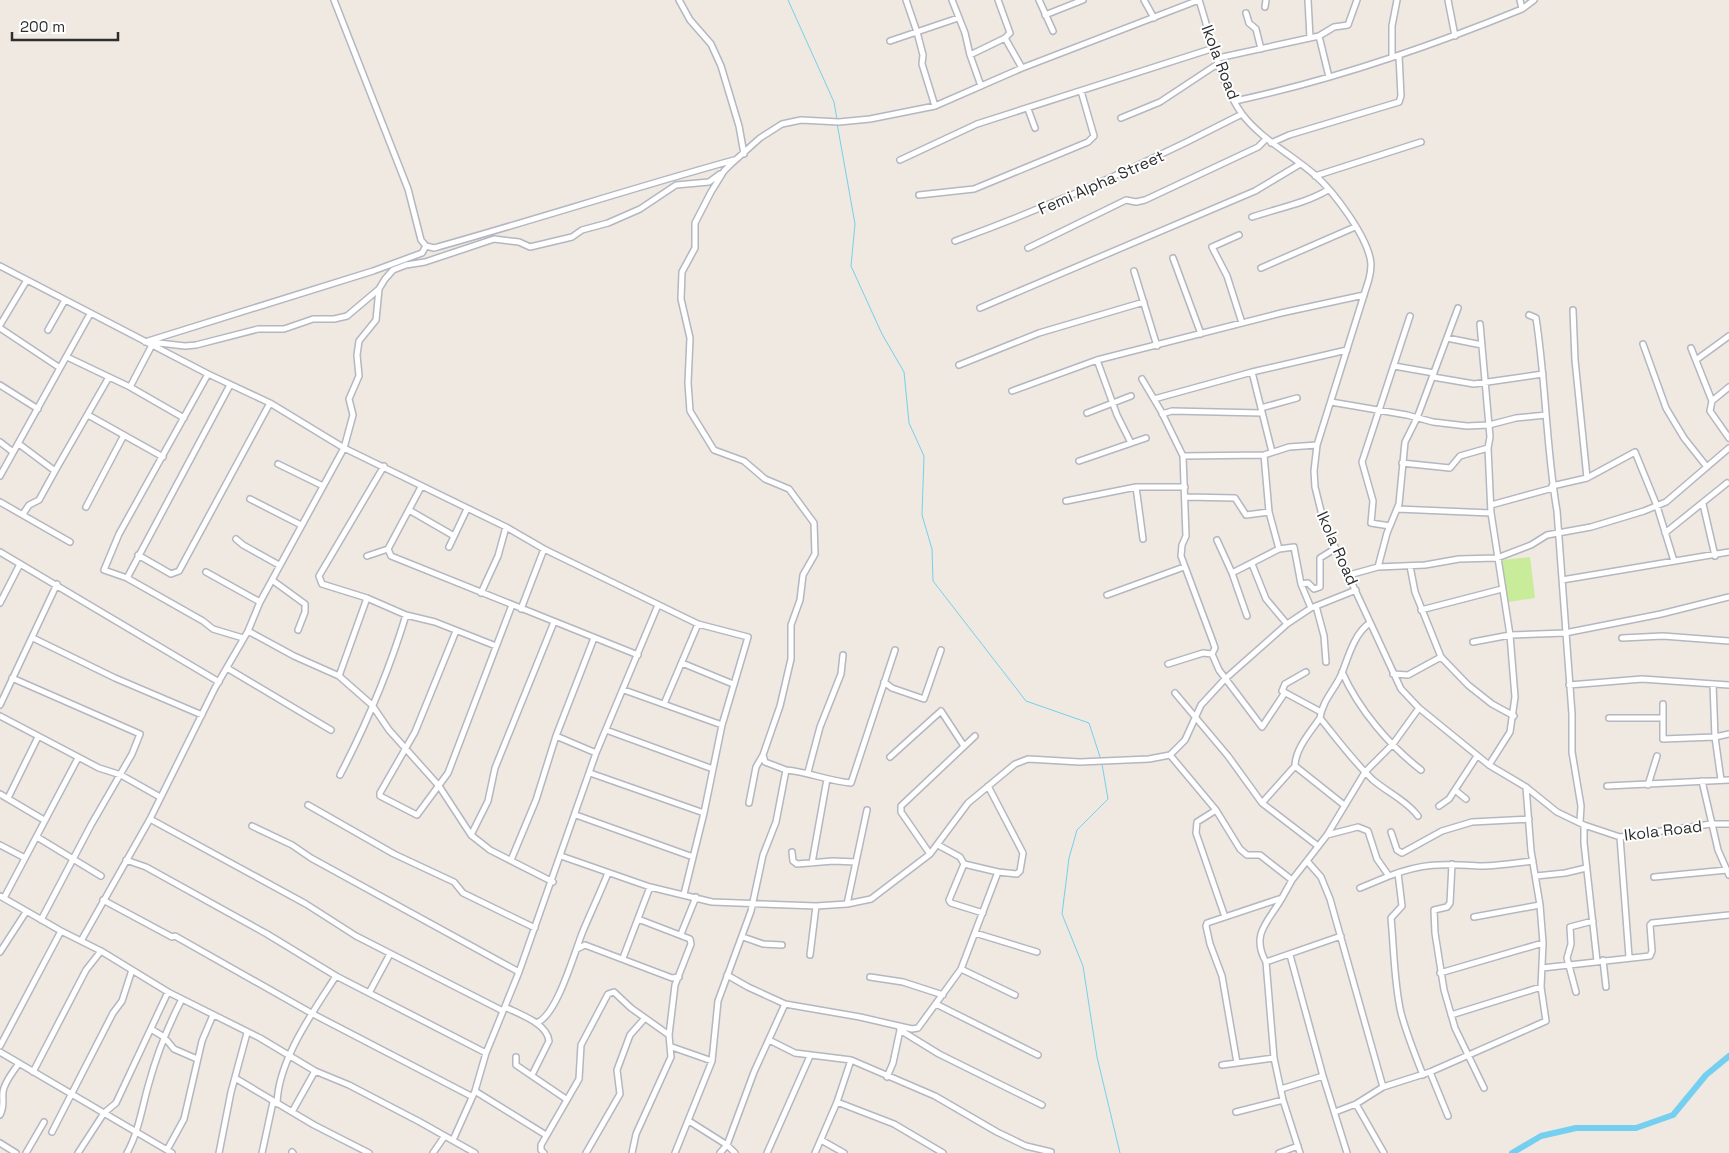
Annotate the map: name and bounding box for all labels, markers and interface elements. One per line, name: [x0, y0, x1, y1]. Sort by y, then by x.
scale bar: [12, 10, 119, 42]
text: 200 m: [20, 17, 65, 36]
street label: Ikola Road: [1197, 22, 1244, 103]
street label: Femi Alpha Street: [1035, 145, 1168, 220]
street label: Ikola Road: [1312, 508, 1363, 588]
street label: Ikola Road: [1623, 815, 1703, 846]

